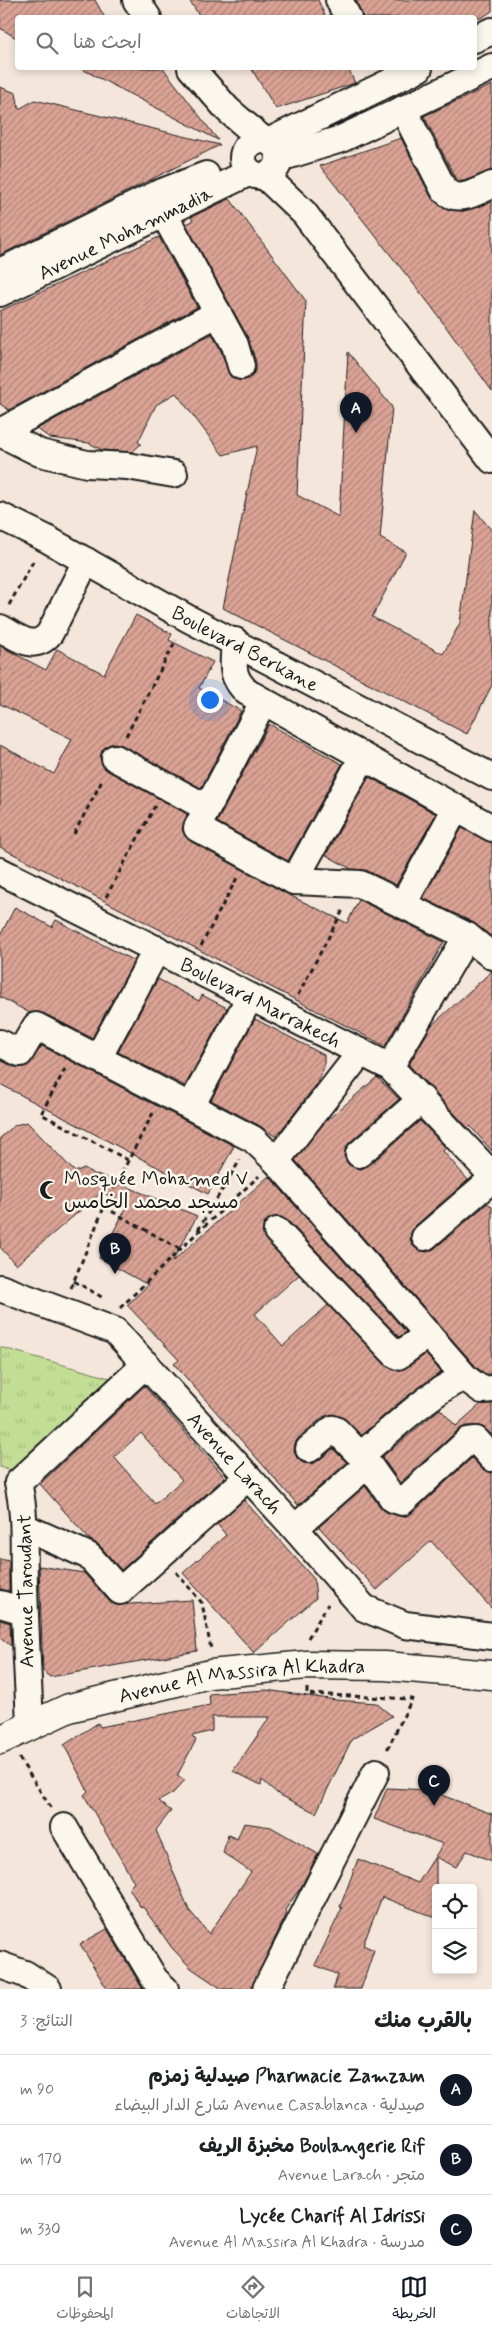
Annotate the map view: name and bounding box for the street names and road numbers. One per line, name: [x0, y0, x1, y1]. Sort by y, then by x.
street label: Avenue Mohammadia: [34, 180, 218, 287]
street label: Boulevard Berkane: [166, 600, 323, 699]
street label: Boulevard Marrakech: [175, 952, 345, 1055]
street label: Avenue Larach: [180, 1407, 288, 1521]
street label: Avenue Taroudant: [12, 1514, 41, 1668]
street label: Avenue Al Massira Al Khadra: [116, 1653, 365, 1711]

